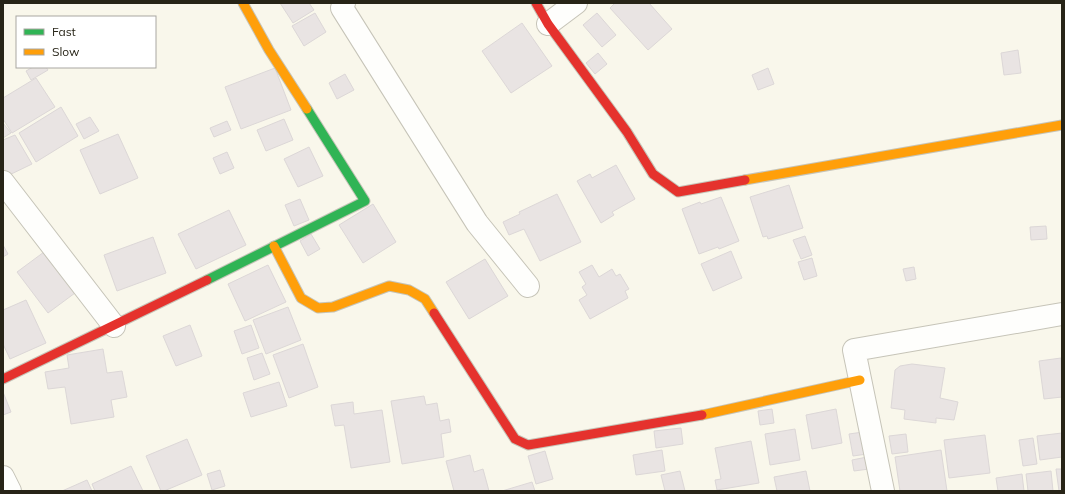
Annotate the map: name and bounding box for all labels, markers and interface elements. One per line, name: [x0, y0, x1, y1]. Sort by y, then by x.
legend: [16, 16, 156, 68]
text: Fast: [52, 24, 76, 39]
text: Slow: [52, 44, 80, 59]

